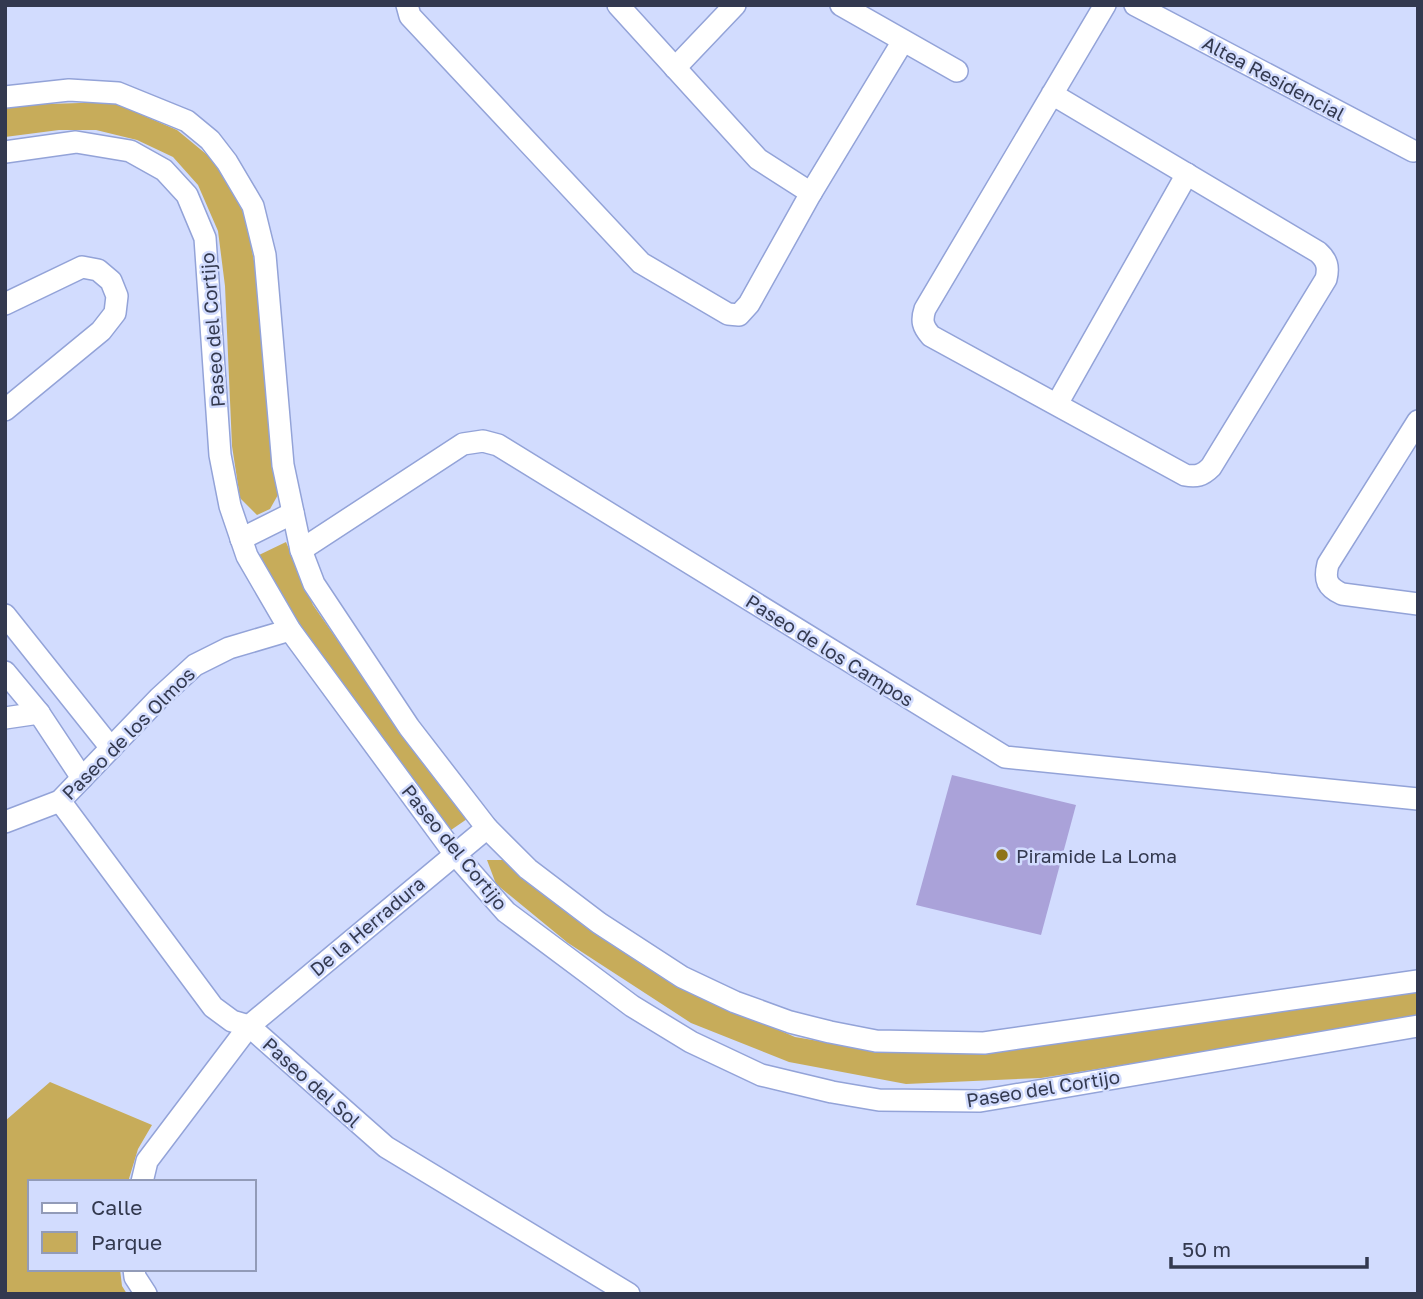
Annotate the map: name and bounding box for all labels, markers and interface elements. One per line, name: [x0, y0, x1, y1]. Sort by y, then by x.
street label: Altea Residencial: [1199, 31, 1349, 125]
street label: Paseo del Cortijo: [195, 252, 229, 408]
street label: Paseo de los Campos: [742, 589, 918, 711]
street label: Paseo de los Olmos: [57, 662, 199, 804]
street label: Paseo del Cortijo: [397, 780, 513, 914]
place label: Piramide La Loma: [1016, 844, 1177, 867]
marker: Piramide La Loma: [994, 847, 1010, 863]
street label: De la Herradura: [305, 871, 429, 981]
street label: Paseo del Sol: [258, 1032, 366, 1132]
street label: Paseo del Cortijo: [965, 1065, 1121, 1111]
legend: [28, 1180, 256, 1271]
text: Calle: [91, 1194, 143, 1220]
scale bar: [1171, 1226, 1367, 1270]
text: Parque: [91, 1229, 162, 1255]
text: 50 m: [1182, 1236, 1231, 1262]

